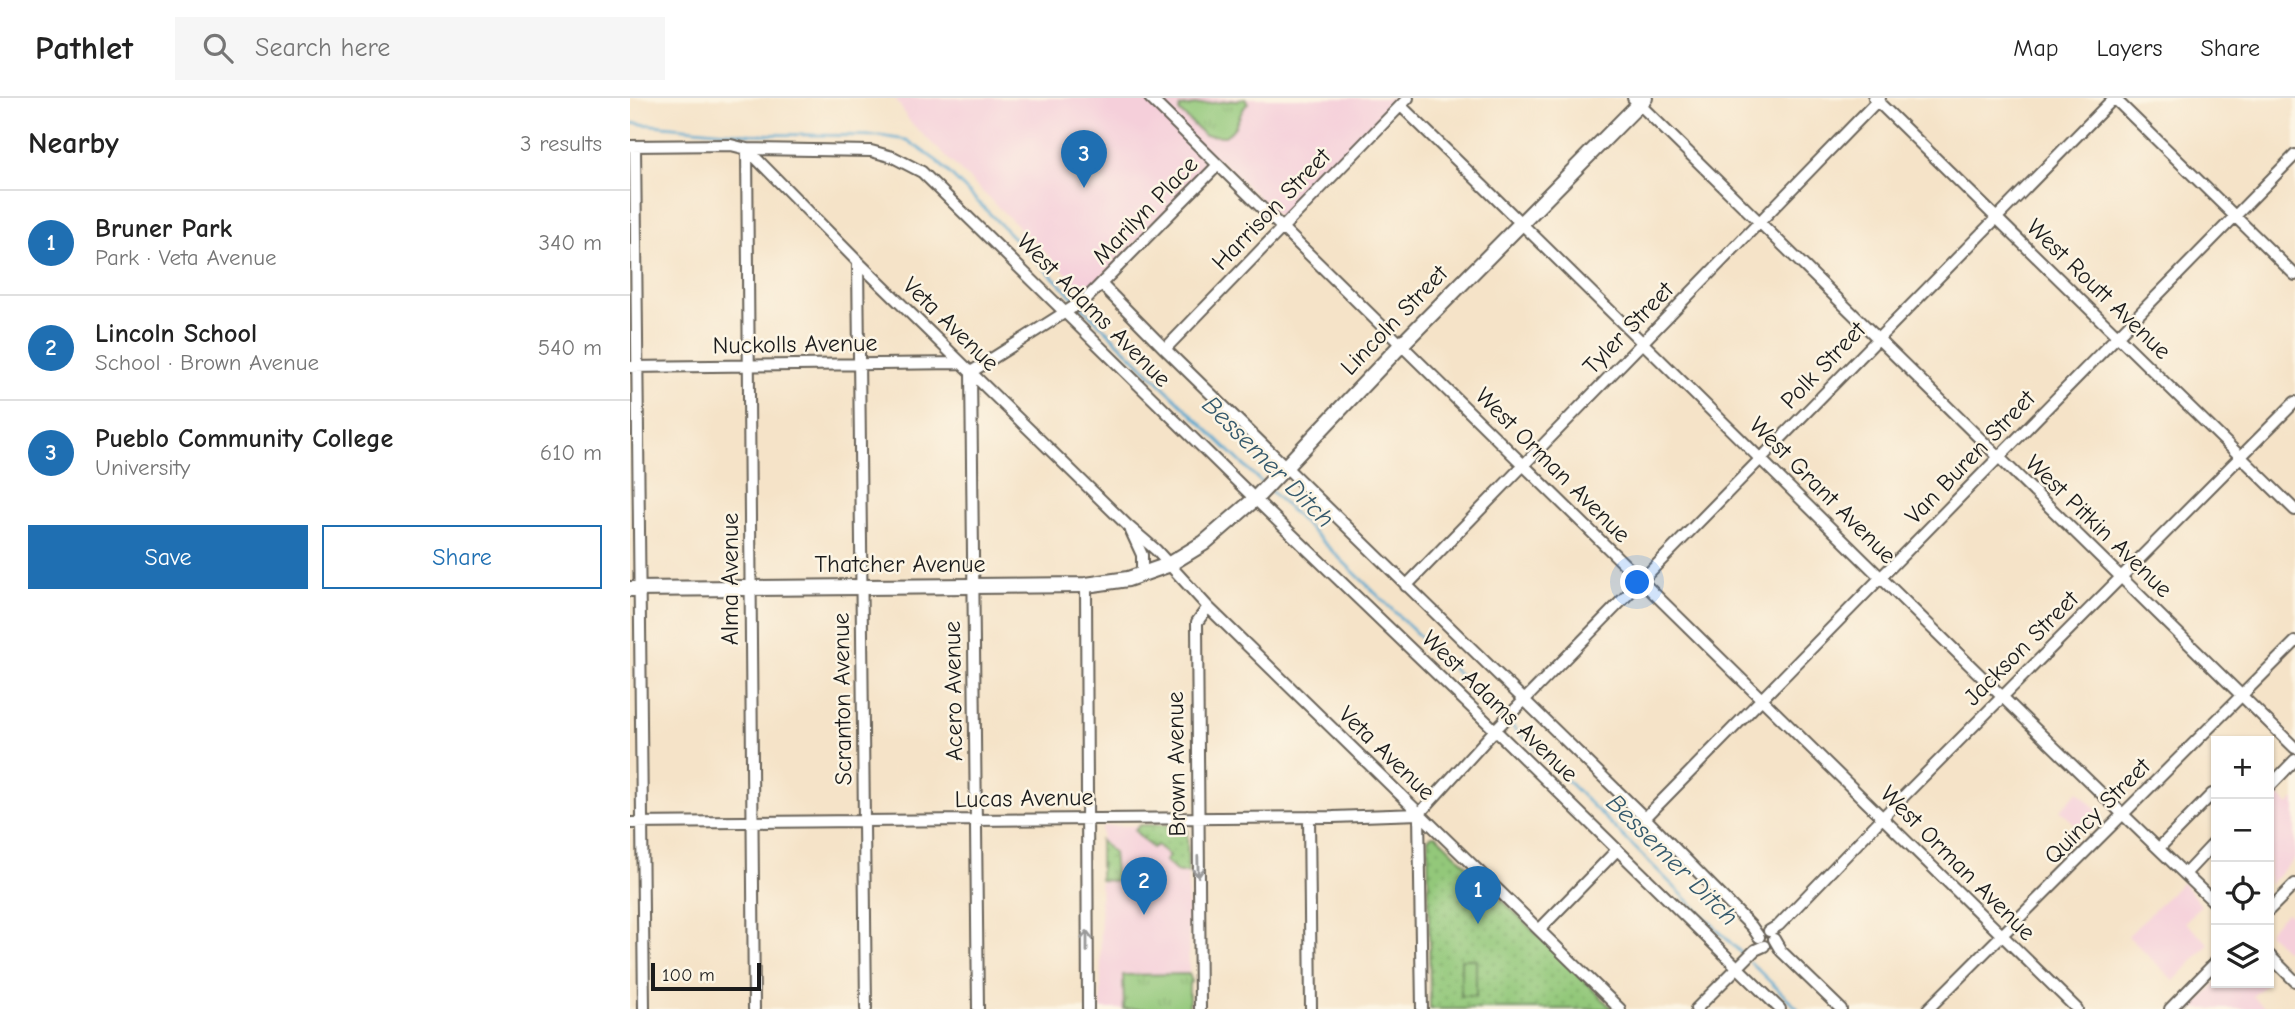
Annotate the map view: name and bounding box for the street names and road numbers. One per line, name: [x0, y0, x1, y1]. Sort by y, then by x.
street label: Harrison Street: [1206, 142, 1337, 276]
street label: Marilyn Place: [1087, 150, 1203, 270]
street label: West Routt Avenue: [2021, 213, 2177, 365]
street label: West Adams Avenue: [1011, 227, 1177, 393]
street label: Lincoln Street: [1335, 259, 1454, 381]
street label: Veta Avenue: [897, 271, 1005, 377]
street label: Tyler Street: [1577, 275, 1680, 380]
street label: Polk Street: [1775, 315, 1872, 414]
street label: Nuckolls Avenue: [712, 329, 878, 359]
street label: West Orman Avenue: [1470, 382, 1636, 548]
street label: Van Buren Street: [1899, 384, 2042, 530]
street label: West Grant Avenue: [1744, 411, 1902, 569]
street label: West Pitkin Avenue: [2020, 449, 2178, 603]
street label: Alma Avenue: [716, 513, 744, 645]
street label: Thatcher Avenue: [814, 550, 986, 578]
street label: Jackson Street: [1958, 584, 2085, 711]
street label: Scranton Avenue: [826, 612, 858, 786]
street label: Acero Avenue: [938, 621, 968, 761]
street label: West Adams Avenue: [1416, 624, 1584, 788]
street label: Brown Avenue: [1161, 691, 1191, 837]
street label: Veta Avenue: [1333, 700, 1441, 806]
street label: Quincy Street: [2038, 751, 2157, 870]
street label: West Orman Avenue: [1875, 780, 2041, 946]
street label: Lucas Avenue: [954, 783, 1094, 813]

